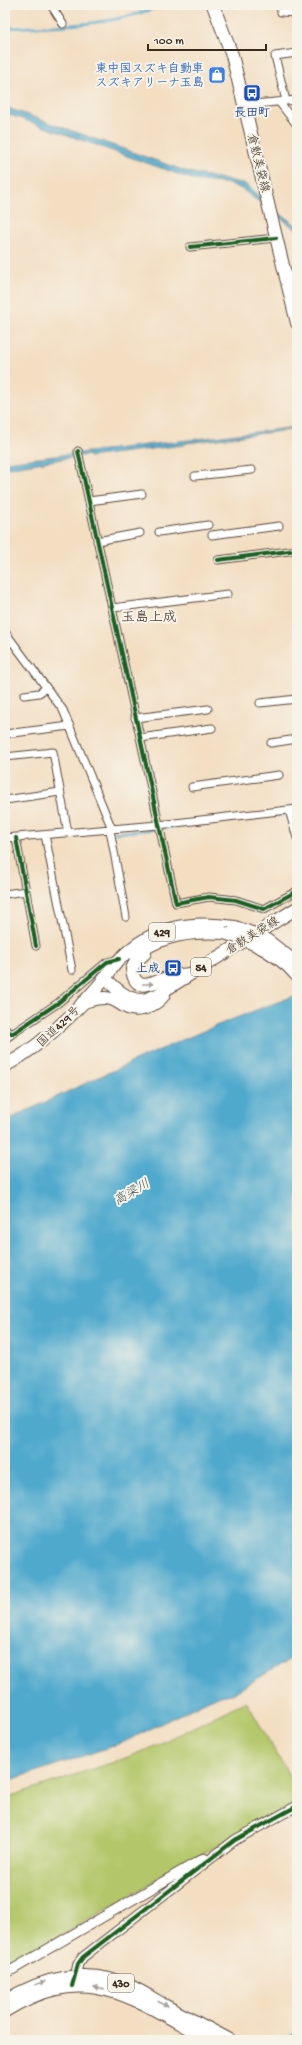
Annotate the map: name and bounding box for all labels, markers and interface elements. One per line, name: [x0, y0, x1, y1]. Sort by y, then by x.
scale bar: [148, 26, 266, 52]
text: 100 m: [153, 35, 184, 49]
place label: 東中国スズキ自動車 スズキアリーナ玉島: [96, 62, 204, 91]
shop icon: 東中国スズキ自動車 スズキアリーナ玉島: [207, 65, 227, 85]
bus stop icon: 長田町: [242, 83, 262, 103]
place label: 長田町: [234, 106, 270, 121]
street label: 倉敷美袋線: [243, 132, 272, 194]
district label: 玉島上成: [121, 610, 177, 627]
street label: 倉敷美袋線: [223, 914, 282, 959]
road number: 429: [149, 923, 175, 941]
bus stop icon: 上成: [163, 958, 183, 978]
road number: 54: [191, 958, 211, 976]
place label: 上成: [136, 962, 160, 977]
one-way arrow: [141, 981, 154, 987]
street label: 国道429号: [34, 1003, 84, 1051]
water label: 高梁川: [111, 1176, 153, 1210]
road number: 430: [108, 1974, 134, 1992]
one-way arrow: [34, 1980, 46, 1986]
one-way arrow: [93, 1984, 105, 1990]
one-way arrow: [157, 2001, 168, 2007]

